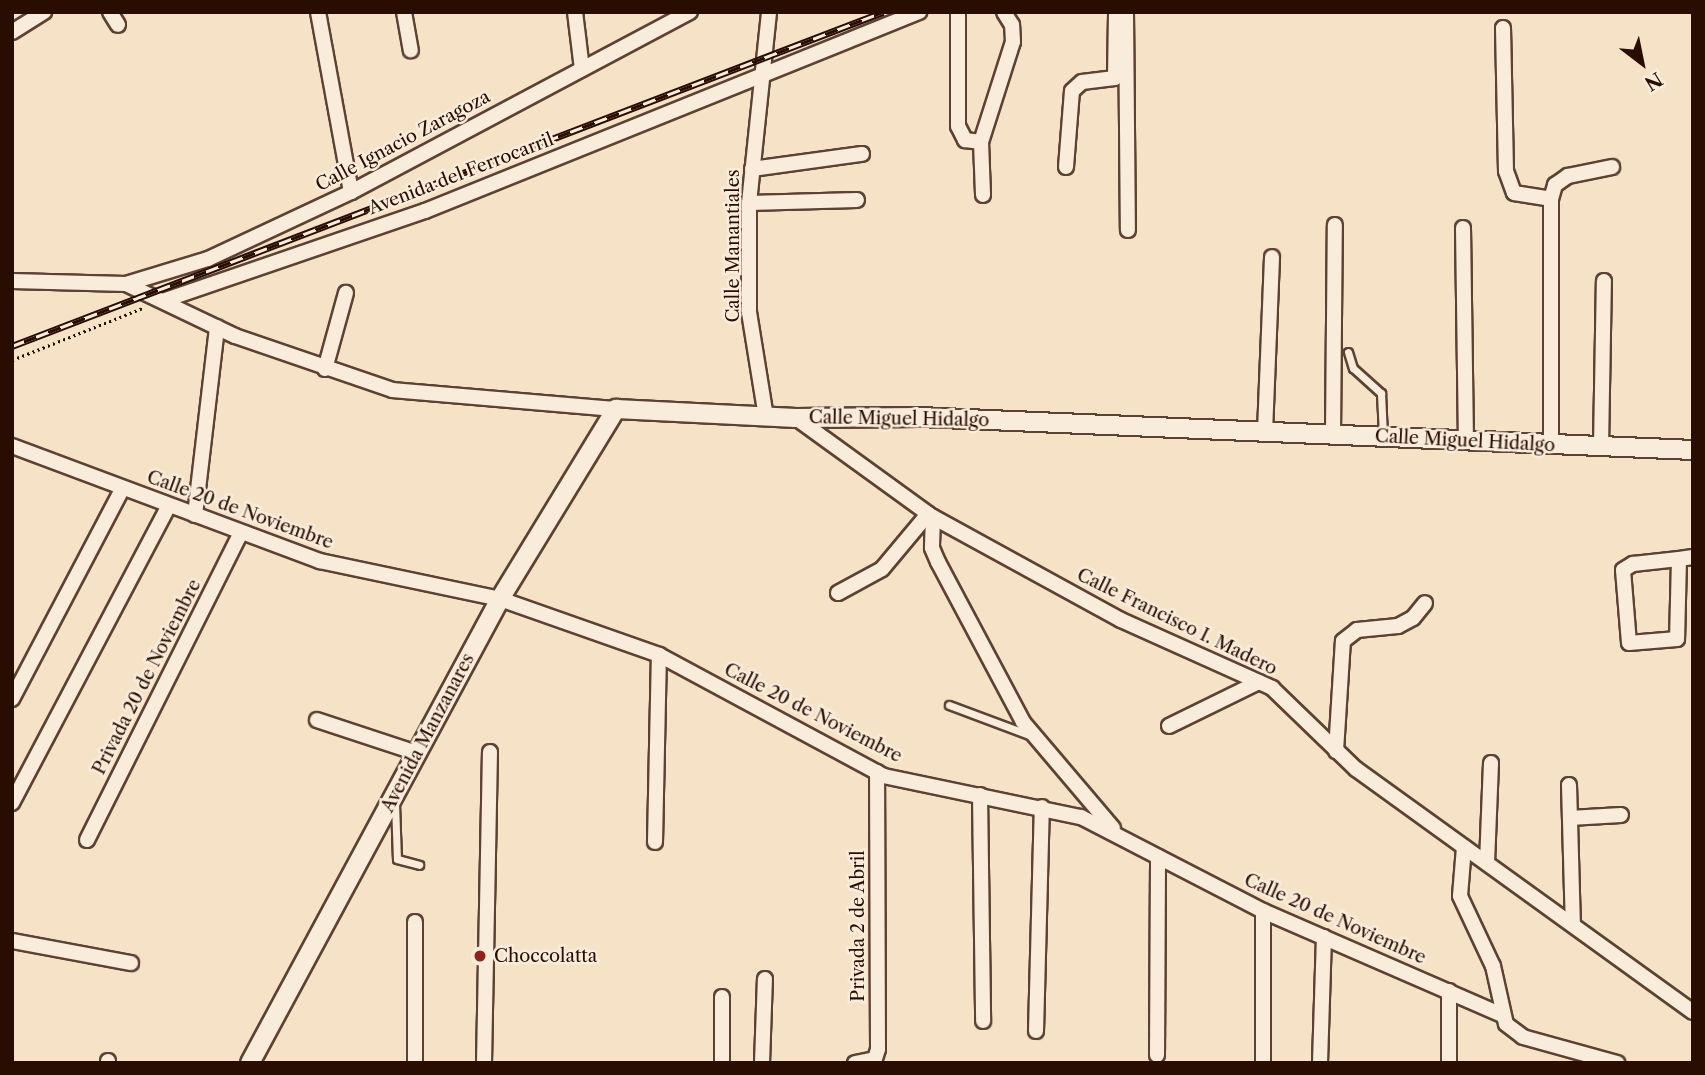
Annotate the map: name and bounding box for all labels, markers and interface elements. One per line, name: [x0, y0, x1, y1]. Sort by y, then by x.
north arrow: [1607, 28, 1677, 98]
text: N: [1640, 67, 1666, 95]
street label: Calle Ignacio Zaragoza: [312, 86, 494, 196]
street label: Avenida del Ferrocarril: [365, 129, 557, 219]
street label: Calle Manantiales: [722, 169, 744, 323]
street label: Calle Miguel Hidalgo: [809, 407, 989, 431]
street label: Calle Miguel Hidalgo: [1374, 425, 1556, 457]
street label: Calle 20 de Noviembre: [144, 466, 336, 554]
street label: Calle Francisco I. Madero: [1073, 564, 1281, 680]
street label: Privada 20 de Noviembre: [88, 576, 206, 778]
street label: Avenida Manzanares: [377, 650, 479, 816]
street label: Calle 20 de Noviembre: [721, 659, 905, 767]
street label: Privada 2 de Abril: [847, 850, 869, 1002]
street label: Calle 20 de Noviembre: [1241, 869, 1429, 969]
place label: Choccolatta: [494, 945, 597, 967]
marker: Choccolatta: [472, 948, 488, 964]

